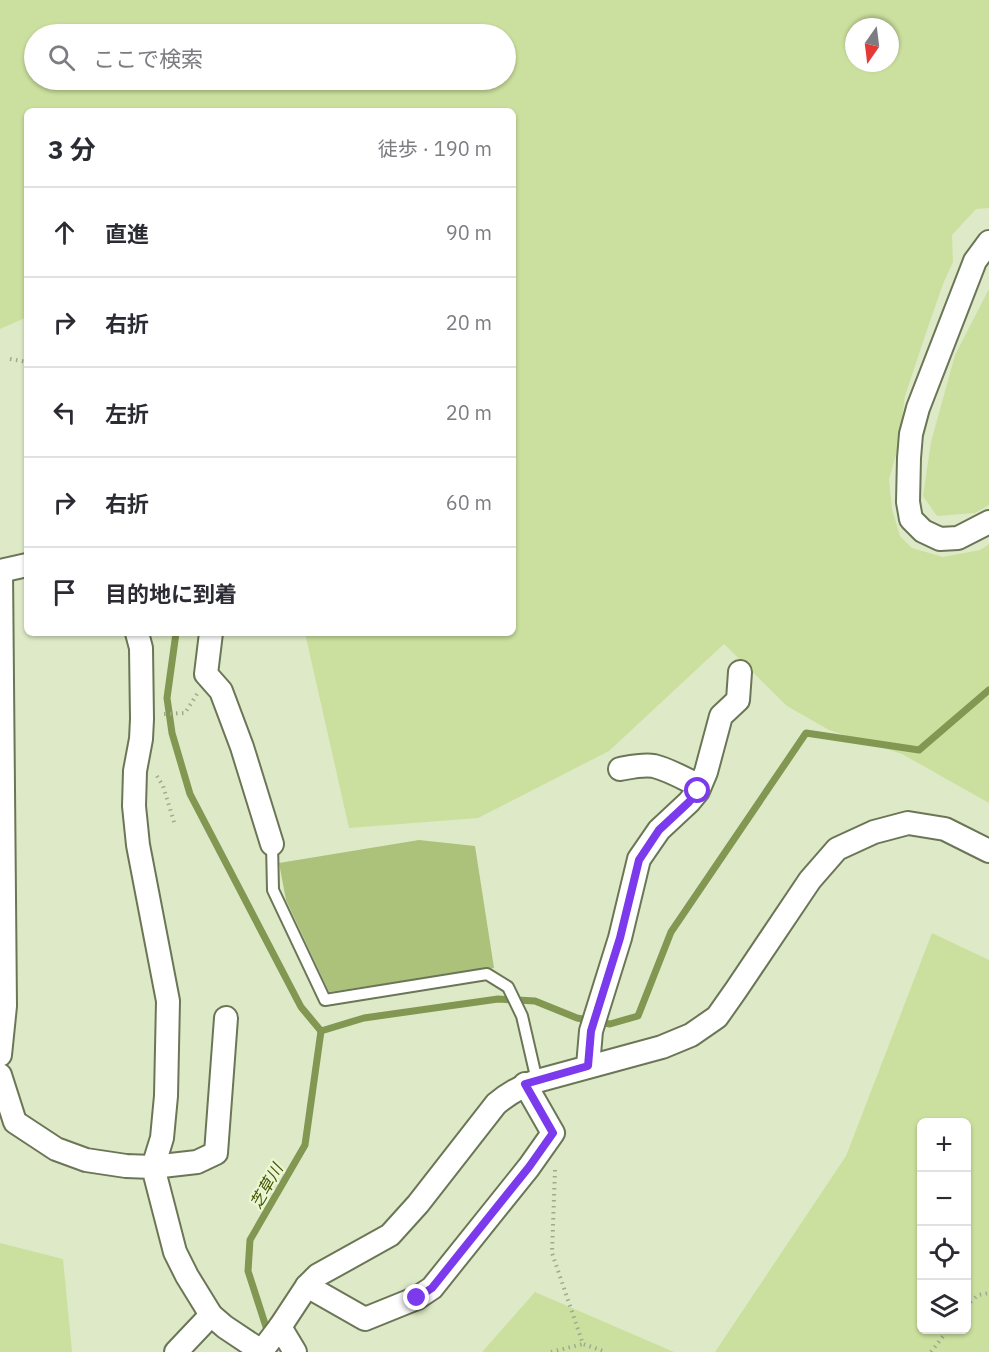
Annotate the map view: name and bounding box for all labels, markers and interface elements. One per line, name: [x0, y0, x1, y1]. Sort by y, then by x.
north arrow: [845, 18, 899, 72]
search box: [24, 24, 516, 90]
icon: search: [45, 41, 78, 74]
text: ここで検索: [93, 44, 203, 73]
text: 3 分: [48, 132, 96, 166]
text: 徒歩 · 190 m: [378, 135, 492, 162]
icon: ahead: [48, 216, 81, 249]
text: 直進: [105, 219, 149, 248]
text: 90 m: [446, 219, 492, 246]
icon: right: [48, 306, 81, 339]
text: 右折: [105, 309, 149, 338]
text: 20 m: [446, 309, 492, 336]
icon: left: [48, 396, 81, 429]
text: 左折: [105, 399, 149, 428]
text: 20 m: [446, 399, 492, 426]
icon: right: [48, 486, 81, 519]
text: 右折: [105, 489, 149, 518]
text: 60 m: [446, 489, 492, 516]
icon: arrive: [48, 576, 81, 609]
text: 目的地に到着: [105, 579, 237, 608]
route start: [684, 777, 710, 803]
map controls: [917, 1118, 971, 1334]
button: +: [917, 1118, 971, 1172]
water label: 芝草川: [245, 1158, 288, 1212]
button: −: [917, 1172, 971, 1226]
button: locate: [917, 1226, 971, 1280]
button: layers: [917, 1280, 971, 1334]
route end: [403, 1284, 429, 1310]

